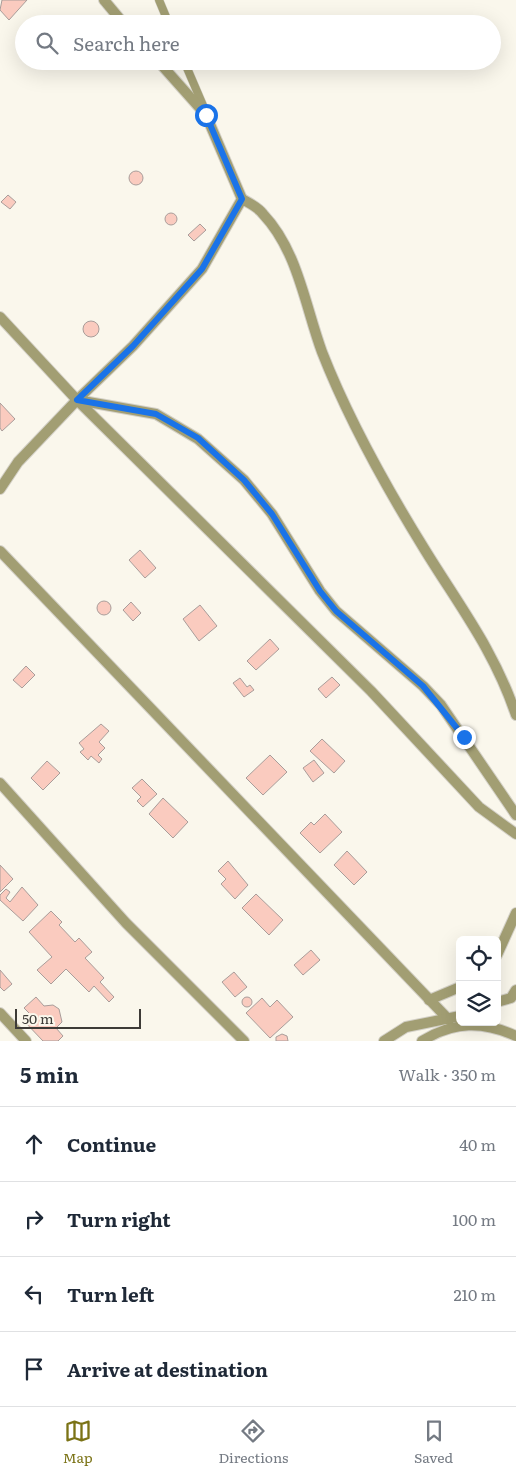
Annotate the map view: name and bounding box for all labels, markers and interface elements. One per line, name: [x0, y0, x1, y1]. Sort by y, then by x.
search box: [15, 15, 501, 70]
icon: search: [33, 29, 61, 57]
text: Search here: [73, 29, 180, 57]
route start: [195, 104, 218, 127]
route end: [453, 726, 476, 749]
map controls: [456, 936, 501, 1026]
button: locate: [456, 936, 501, 981]
button: layers: [456, 981, 501, 1026]
scale bar: [15, 1006, 141, 1029]
text: 50 m: [22, 1008, 54, 1028]
text: 5 min: [20, 1058, 79, 1089]
text: Walk · 350 m: [399, 1062, 496, 1086]
icon: ahead: [20, 1130, 48, 1158]
text: Continue: [67, 1130, 156, 1158]
text: 40 m: [459, 1132, 496, 1156]
icon: right: [20, 1205, 48, 1233]
text: Turn right: [67, 1205, 171, 1233]
text: 100 m: [452, 1207, 496, 1231]
icon: left: [20, 1280, 48, 1308]
text: Turn left: [67, 1280, 154, 1308]
text: 210 m: [453, 1282, 496, 1306]
icon: arrive: [20, 1355, 48, 1383]
text: Arrive at destination: [67, 1355, 268, 1383]
tab: Map: [63, 1417, 93, 1467]
tab: Directions: [218, 1417, 288, 1467]
tab: Saved: [414, 1417, 453, 1467]

